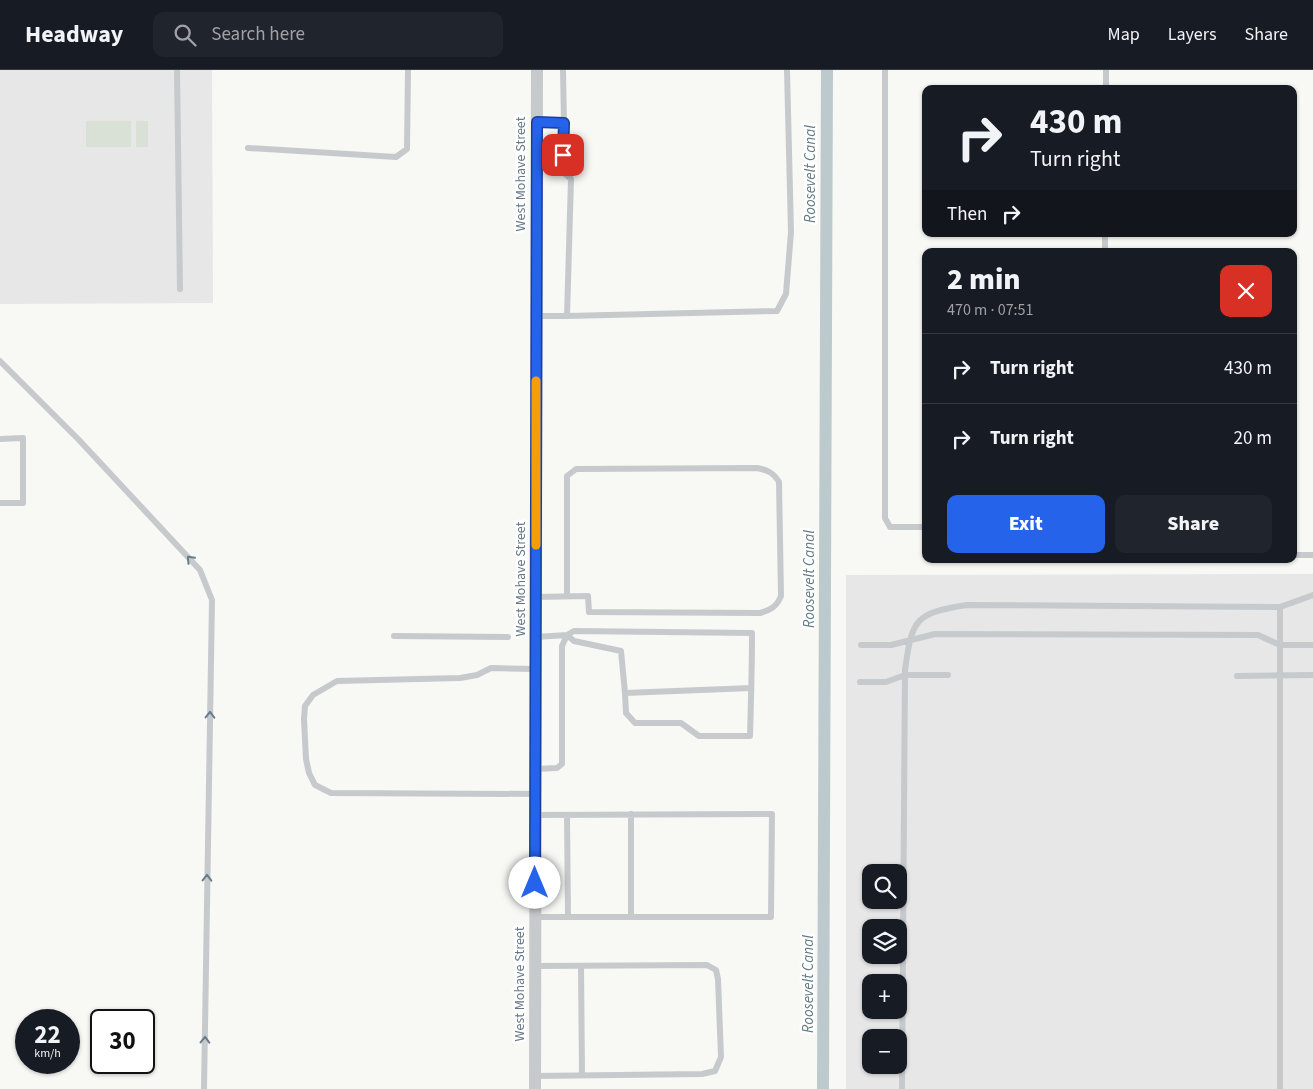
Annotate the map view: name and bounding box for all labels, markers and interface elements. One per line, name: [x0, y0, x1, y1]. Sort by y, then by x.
search box: [153, 12, 503, 57]
text: Headway: [25, 17, 123, 52]
icon: search: [171, 21, 199, 49]
text: Search here: [211, 21, 305, 48]
text: Map: [1108, 22, 1140, 47]
text: Layers: [1168, 22, 1217, 47]
text: Share: [1245, 22, 1288, 47]
text: 430 m: [1030, 97, 1122, 147]
icon: right: [947, 105, 1012, 170]
street label: West Mohave Street: [511, 116, 531, 231]
water label: Roosevelt Canal: [800, 125, 821, 223]
pin: [542, 134, 584, 176]
icon: arrive: [549, 141, 577, 169]
text: Turn right: [1030, 143, 1120, 175]
icon: right: [997, 200, 1025, 228]
text: Then: [947, 201, 987, 228]
text: 2 min: [947, 258, 1021, 301]
button: close: [1220, 265, 1272, 317]
text: 470 m · 07:51: [947, 299, 1034, 321]
icon: right: [947, 355, 975, 383]
text: Turn right: [990, 355, 1074, 382]
text: 430 m: [1224, 355, 1272, 382]
icon: right: [947, 425, 975, 453]
text: Turn right: [990, 425, 1074, 452]
text: 20 m: [1234, 425, 1272, 452]
button: Exit: [947, 495, 1105, 553]
button: Share: [1115, 495, 1272, 553]
street label: West Mohave Street: [511, 521, 531, 636]
water label: Roosevelt Canal: [799, 530, 820, 628]
one-way arrow: [186, 556, 195, 565]
one-way arrow: [204, 711, 215, 719]
position arrow: [508, 856, 560, 908]
map controls: [862, 864, 907, 1074]
button: search: [862, 864, 907, 909]
one-way arrow: [202, 874, 212, 882]
button: layers: [862, 919, 907, 964]
street label: West Mohave Street: [510, 926, 530, 1041]
water label: Roosevelt Canal: [798, 935, 819, 1033]
button: +: [862, 974, 907, 1019]
speed limit sign: 30: [90, 1009, 155, 1074]
text: 22: [34, 1017, 61, 1053]
button: −: [862, 1029, 907, 1074]
one-way arrow: [200, 1036, 210, 1044]
text: km/h: [34, 1045, 61, 1062]

